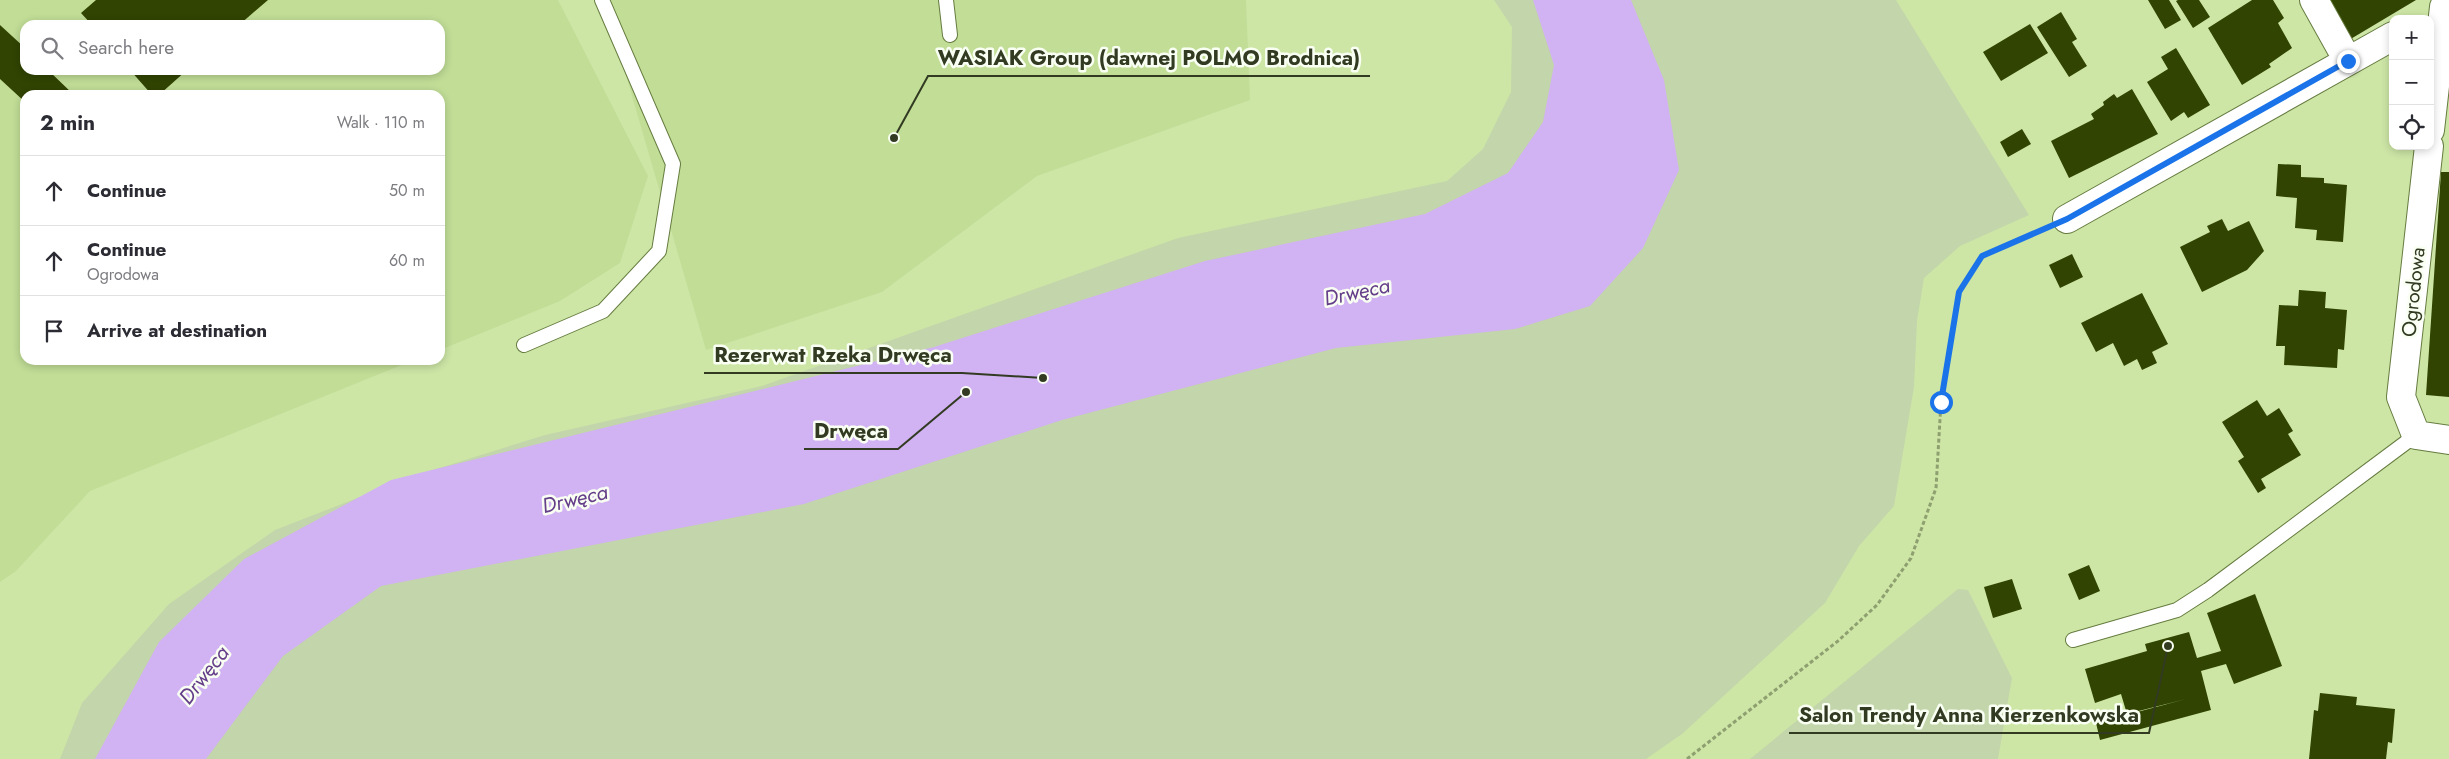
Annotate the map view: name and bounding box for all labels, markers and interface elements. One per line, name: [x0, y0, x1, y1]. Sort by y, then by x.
map controls: [2389, 15, 2434, 150]
button: +: [2389, 15, 2434, 60]
search box: [20, 20, 445, 75]
icon: search: [38, 34, 66, 62]
text: Search here: [78, 34, 174, 61]
callout: WASIAK Group (dawnej POLMO Brodnica): [928, 40, 1370, 76]
text: WASIAK Group (dawnej POLMO Brodnica): [938, 43, 1360, 73]
route end: [2337, 50, 2360, 73]
button: −: [2389, 60, 2434, 105]
button: locate: [2389, 105, 2434, 150]
text: 2 min: [40, 108, 95, 138]
text: Walk · 110 m: [337, 111, 425, 134]
icon: ahead: [40, 177, 68, 205]
text: Continue: [87, 177, 166, 204]
text: 50 m: [389, 179, 425, 202]
text: Continue: [87, 236, 166, 263]
street label: Ogrodowa: [2394, 246, 2433, 338]
icon: ahead: [40, 247, 68, 275]
text: 60 m: [389, 249, 425, 272]
text: Ogrodowa: [87, 263, 159, 286]
water label: Drwęca: [1321, 270, 1393, 314]
icon: arrive: [40, 317, 68, 345]
text: Arrive at destination: [87, 317, 267, 344]
callout: Rezerwat Rzeka Drwęca: [704, 337, 962, 373]
text: Rezerwat Rzeka Drwęca: [714, 340, 952, 370]
route start: [1930, 391, 1953, 414]
callout: Drwęca: [804, 413, 898, 449]
text: Drwęca: [814, 416, 888, 446]
water label: Drwęca: [539, 477, 611, 521]
water label: Drwęca: [172, 639, 237, 711]
callout: Salon Trendy Anna Kierzenkowska: [1789, 697, 2149, 733]
text: Salon Trendy Anna Kierzenkowska: [1799, 700, 2139, 730]

